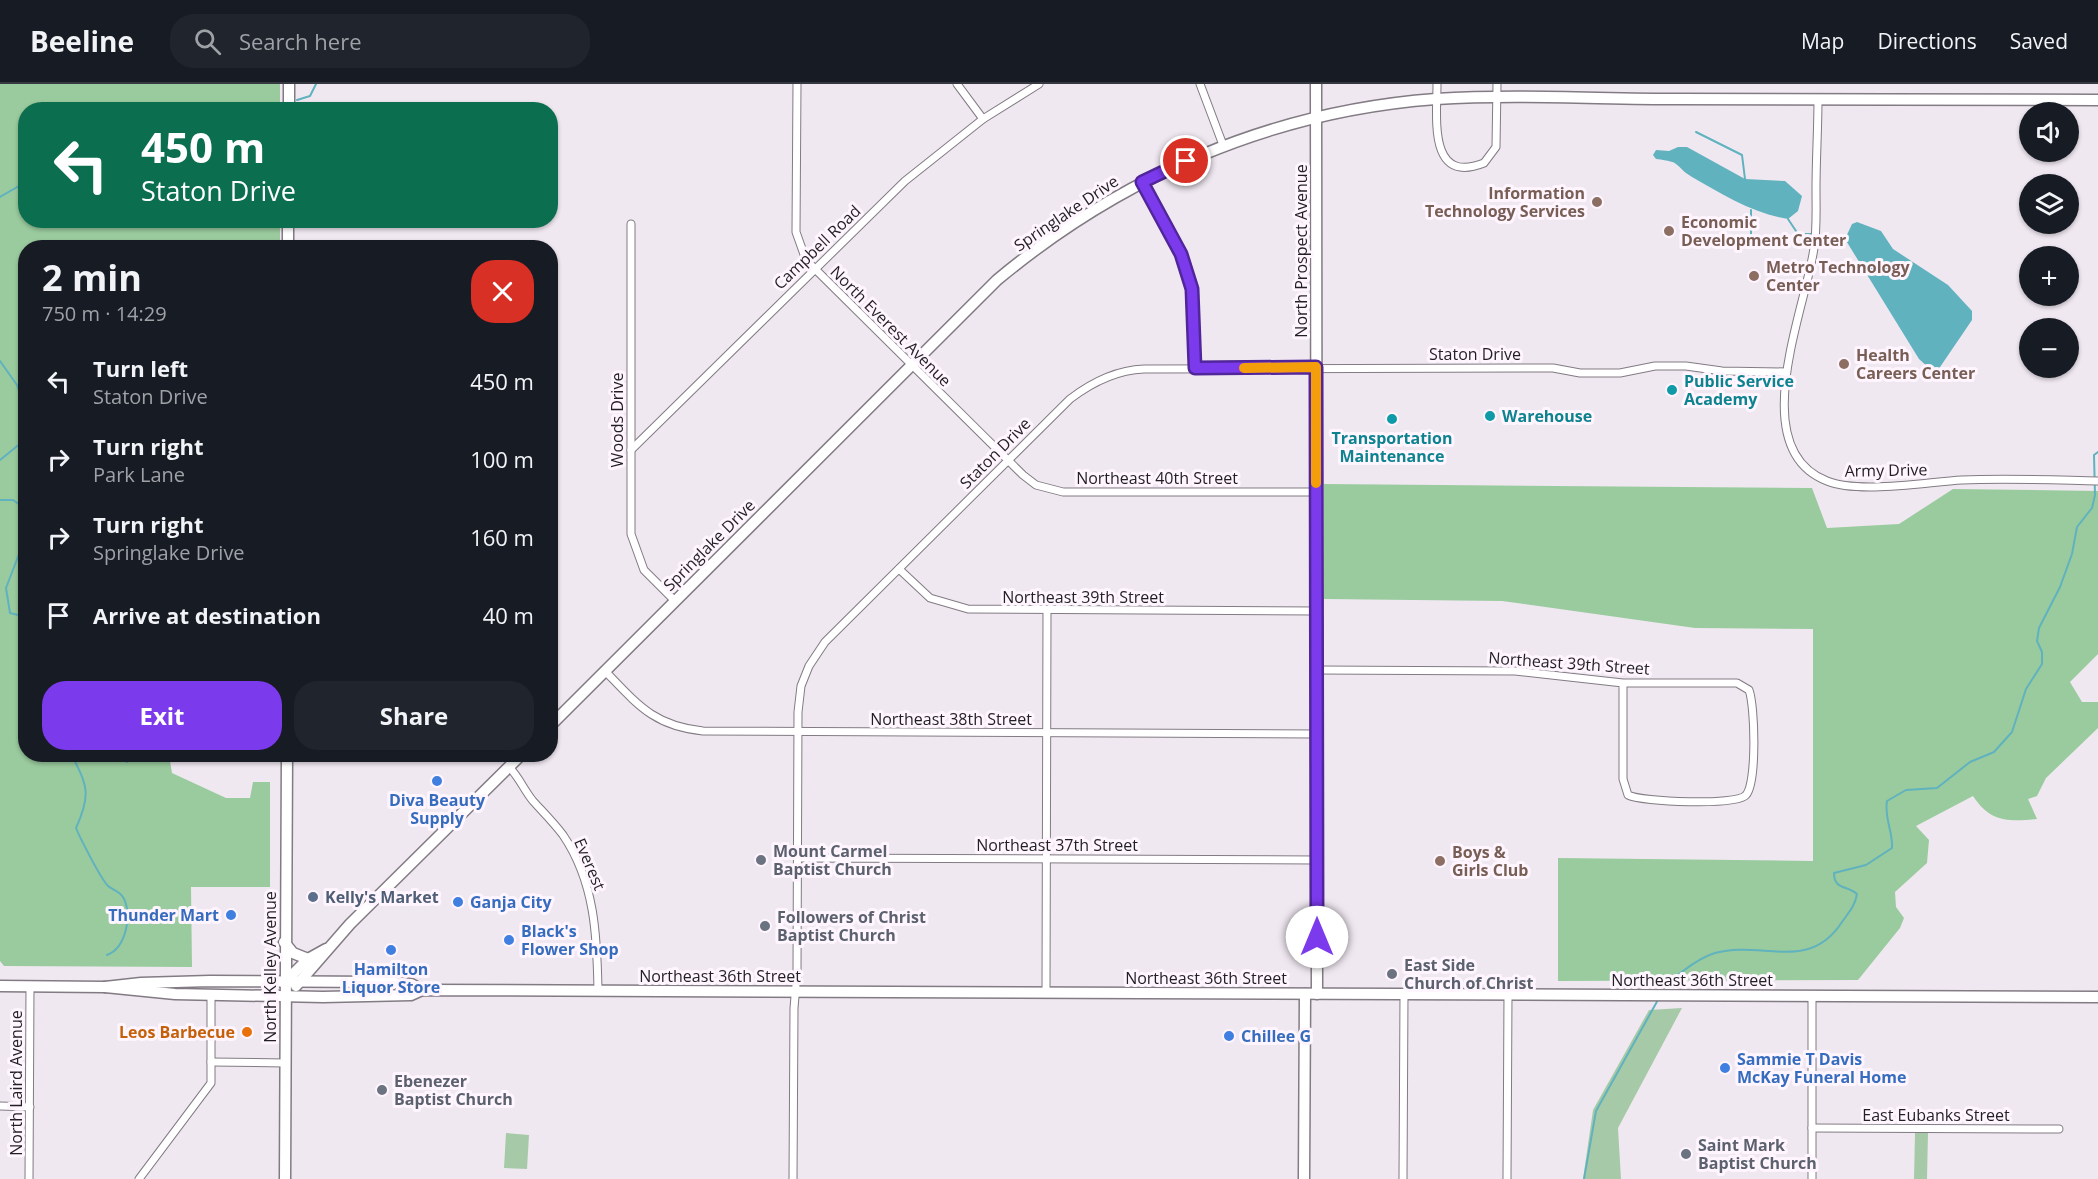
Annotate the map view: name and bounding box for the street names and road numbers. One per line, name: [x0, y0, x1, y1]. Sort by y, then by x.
street label: North Prospect Avenue: [1290, 164, 1312, 338]
street label: Springlake Drive: [1010, 170, 1122, 256]
street label: Campbell Road: [769, 200, 865, 294]
street label: North Everest Avenue: [826, 261, 956, 391]
street label: Staton Drive: [1429, 343, 1521, 365]
street label: Woods Drive: [606, 373, 628, 467]
street label: Staton Drive: [955, 413, 1035, 493]
street label: Army Drive: [1844, 458, 1928, 482]
street label: Northeast 40th Street: [1076, 467, 1238, 489]
street label: Springlake Drive: [658, 494, 760, 596]
street label: Northeast 39th Street: [1002, 586, 1164, 608]
street label: Northeast 39th Street: [1488, 646, 1651, 680]
street label: Northeast 38th Street: [870, 708, 1032, 730]
street label: Northeast 37th Street: [976, 834, 1138, 856]
street label: Everest: [569, 835, 611, 894]
street label: North Kelley Avenue: [259, 891, 281, 1043]
street label: Northeast 36th Street: [639, 965, 801, 987]
street label: Northeast 36th Street: [1125, 967, 1287, 989]
street label: Northeast 36th Street: [1611, 969, 1773, 991]
street label: North Laird Avenue: [5, 1010, 27, 1156]
street label: East Eubanks Street: [1862, 1104, 2010, 1126]

